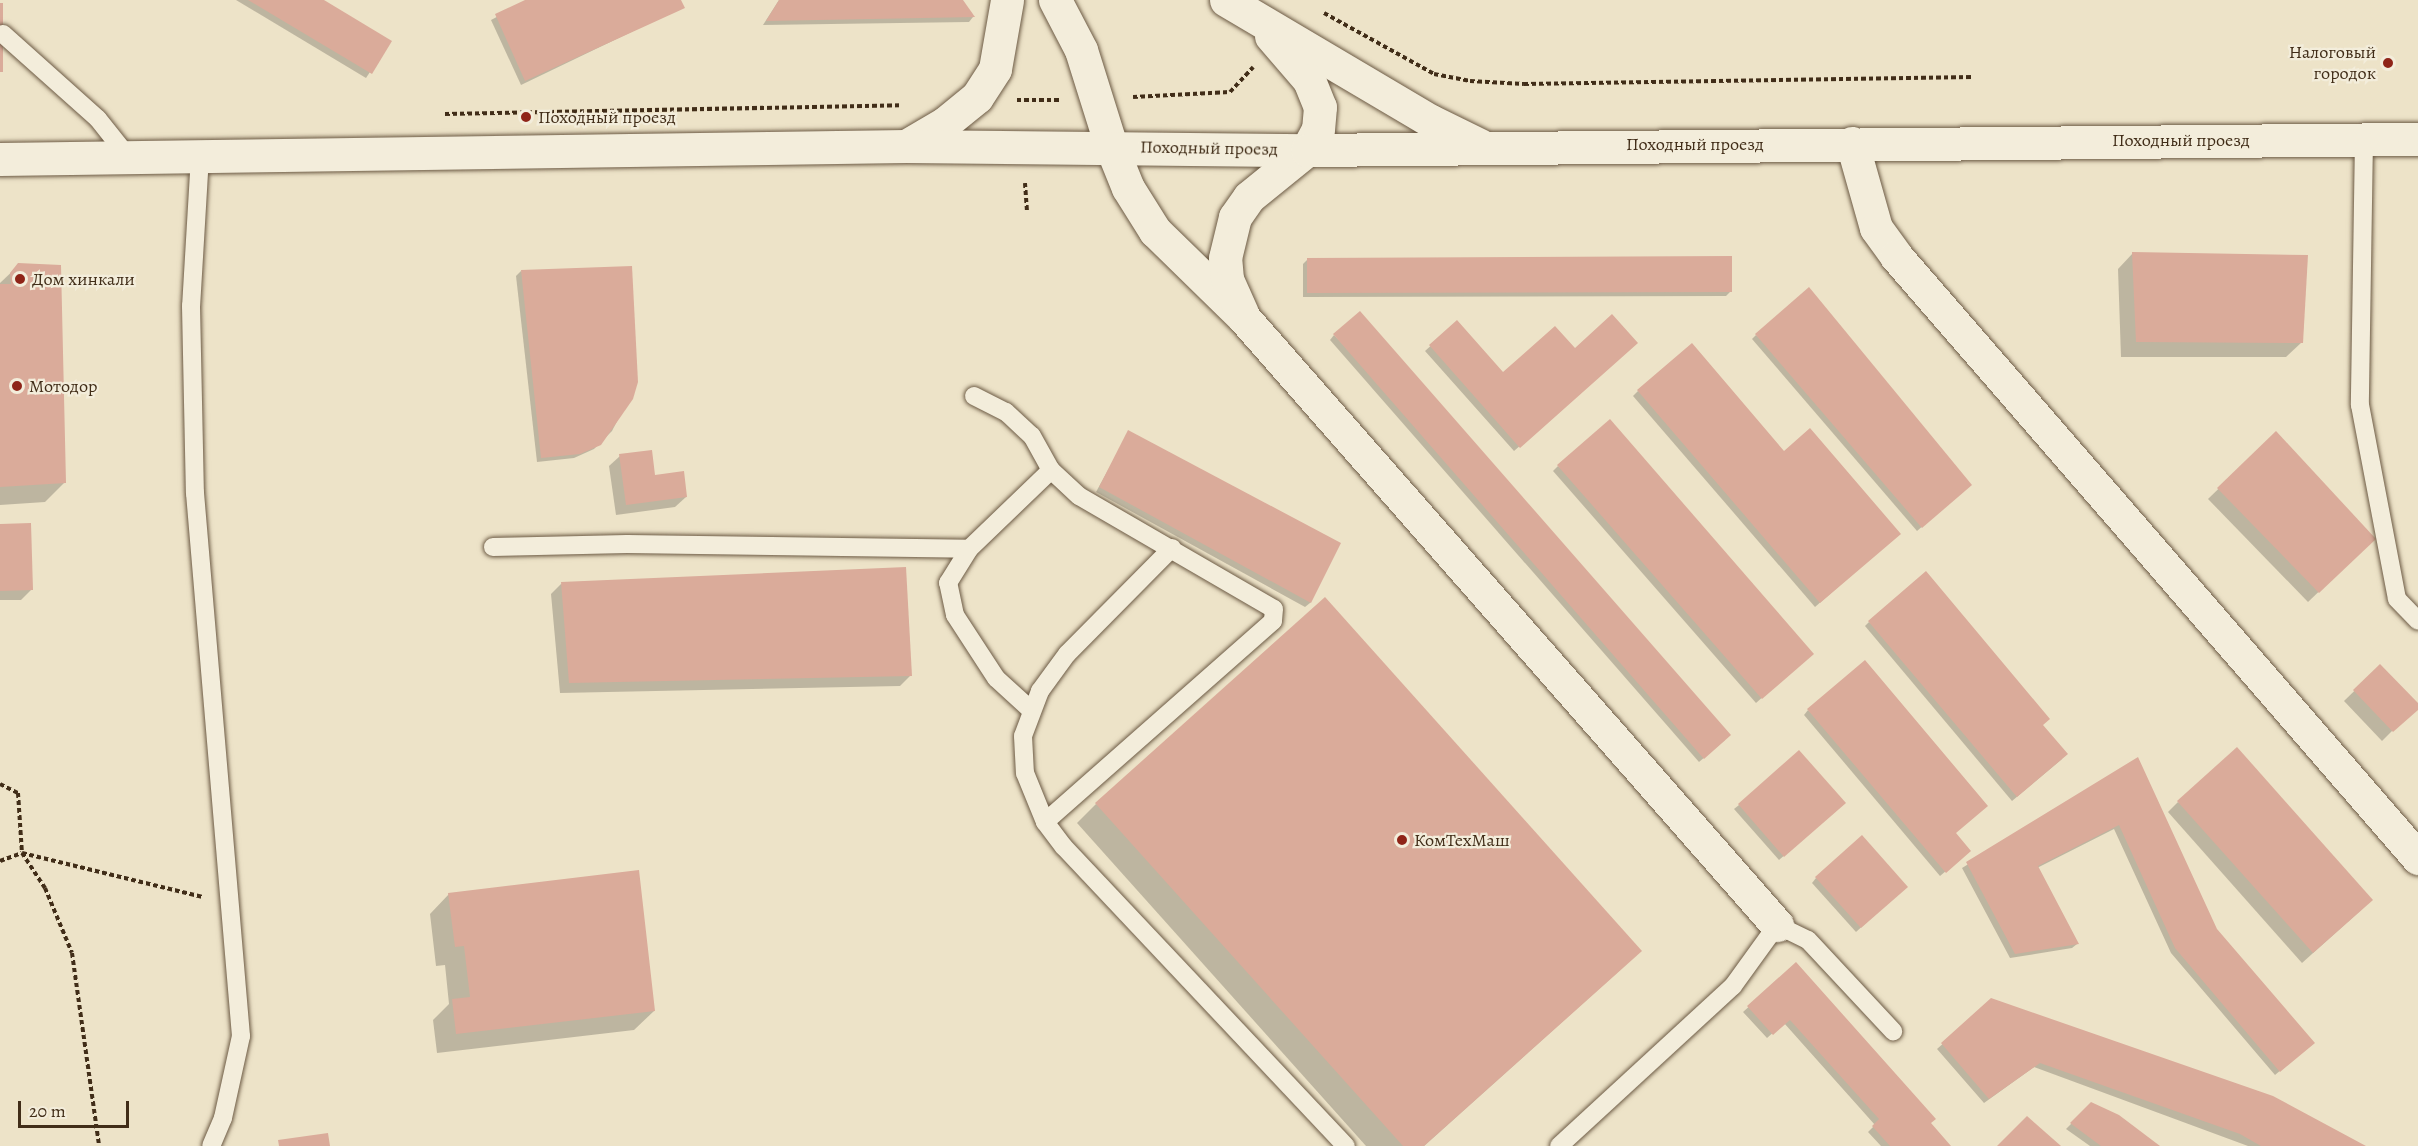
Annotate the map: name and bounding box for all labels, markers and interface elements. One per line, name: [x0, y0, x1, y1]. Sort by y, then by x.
place label: Налоговый городок: [2289, 42, 2376, 84]
marker: Налоговый городок: [2381, 56, 2395, 70]
place label: Походный проезд: [538, 106, 676, 128]
marker: Походный проезд: [519, 110, 533, 124]
street label: Походный проезд: [2112, 129, 2250, 151]
street label: Походный проезд: [1626, 133, 1764, 155]
street label: Походный проезд: [1140, 136, 1278, 160]
place label: Дом хинкали: [32, 268, 135, 290]
marker: Дом хинкали: [13, 272, 27, 286]
place label: Мотодор: [29, 375, 98, 397]
marker: Мотодор: [10, 379, 24, 393]
place label: КомТехМаш: [1414, 829, 1510, 851]
marker: КомТехМаш: [1395, 833, 1409, 847]
scale bar: [21, 1089, 132, 1127]
text: 20 m: [29, 1099, 66, 1123]

